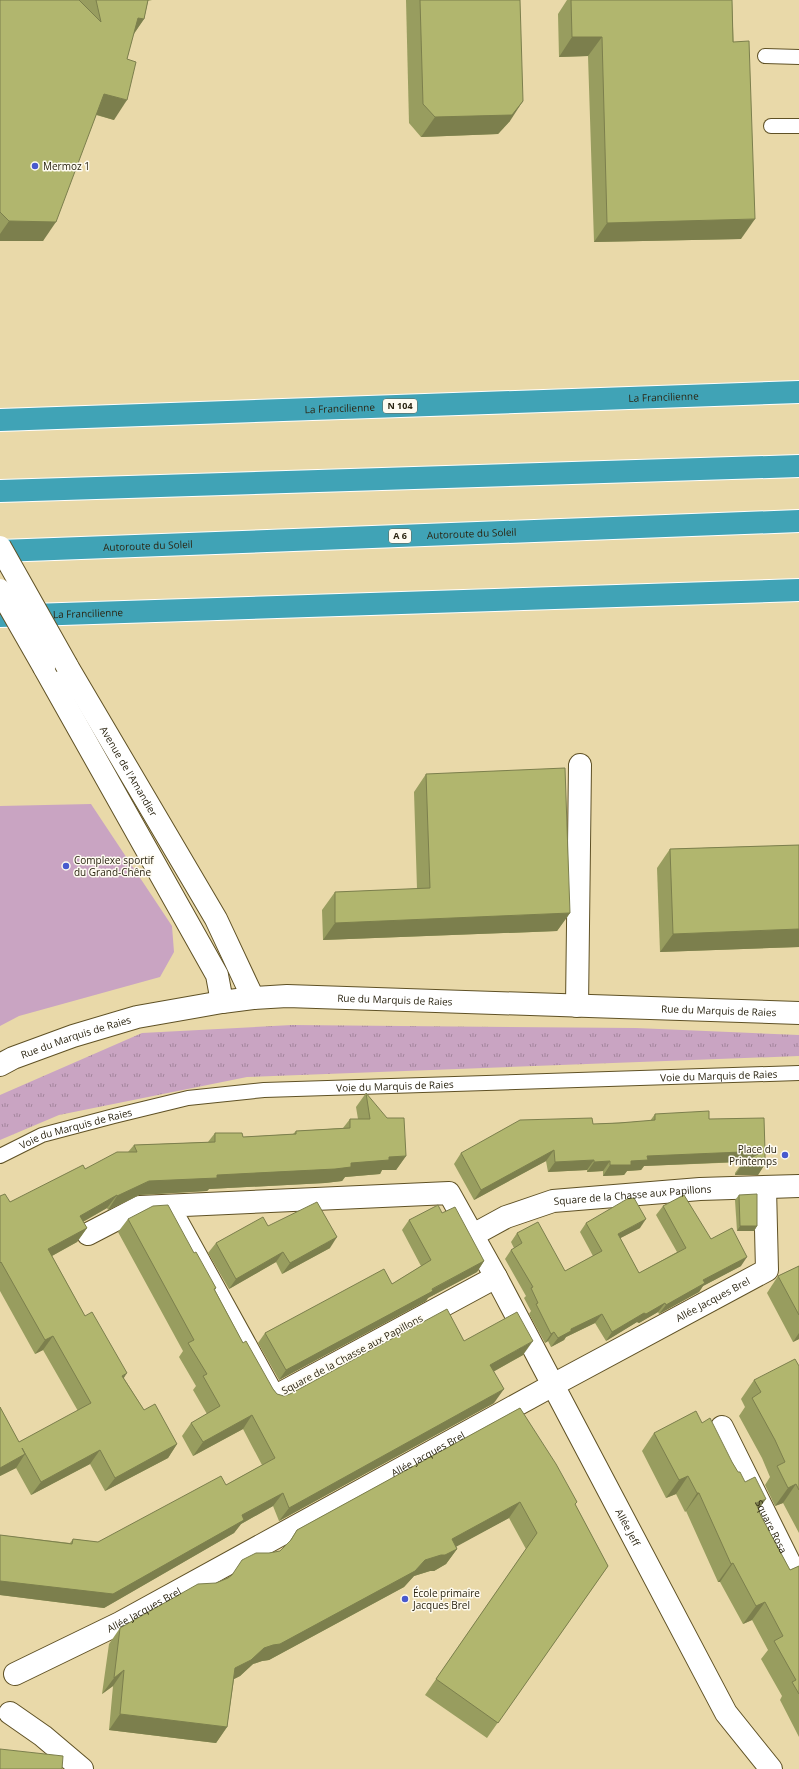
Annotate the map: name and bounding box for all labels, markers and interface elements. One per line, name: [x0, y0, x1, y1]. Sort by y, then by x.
place label: Mermoz 1: [43, 159, 90, 173]
marker: Mermoz 1: [30, 161, 40, 171]
street label: La Francilienne: [628, 389, 699, 405]
road number: N 104: [383, 399, 417, 413]
street label: La Francilienne: [304, 400, 376, 416]
street label: Autoroute du Soleil: [427, 525, 517, 542]
road number: A 6: [389, 529, 411, 543]
street label: Autoroute du Soleil: [103, 537, 193, 554]
street label: La Francilienne: [53, 605, 124, 621]
street label: Avenue de l'Amandier: [97, 724, 161, 819]
place label: Complexe sportif du Grand-Chêne: [74, 853, 154, 879]
marker: Complexe sportif du Grand-Chêne: [61, 861, 71, 871]
street label: Rue du Marquis de Raies: [337, 991, 453, 1008]
street label: Rue du Marquis de Raies: [661, 1001, 777, 1019]
street label: Rue du Marquis de Raies: [19, 1012, 133, 1062]
street label: Voie du Marquis de Raies: [660, 1067, 778, 1084]
street label: Voie du Marquis de Raies: [336, 1077, 454, 1095]
street label: Voie du Marquis de Raies: [17, 1105, 134, 1152]
place label: Place du Printemps: [729, 1142, 777, 1168]
marker: Place du Printemps: [780, 1150, 790, 1160]
street label: Square de la Chasse aux Papillons: [553, 1182, 712, 1208]
street label: Allée Jacques Brel: [673, 1274, 752, 1325]
street label: Square de la Chasse aux Papillons: [279, 1311, 425, 1397]
street label: Allée Jacques Brel: [388, 1428, 467, 1480]
street label: Square Rosa: [752, 1497, 791, 1556]
street label: Allée Jeff: [612, 1506, 644, 1550]
street label: Allée Jacques Brel: [104, 1584, 183, 1635]
place label: École primaire Jacques Brel: [412, 1586, 480, 1612]
marker: École primaire Jacques Brel: [400, 1594, 410, 1604]

